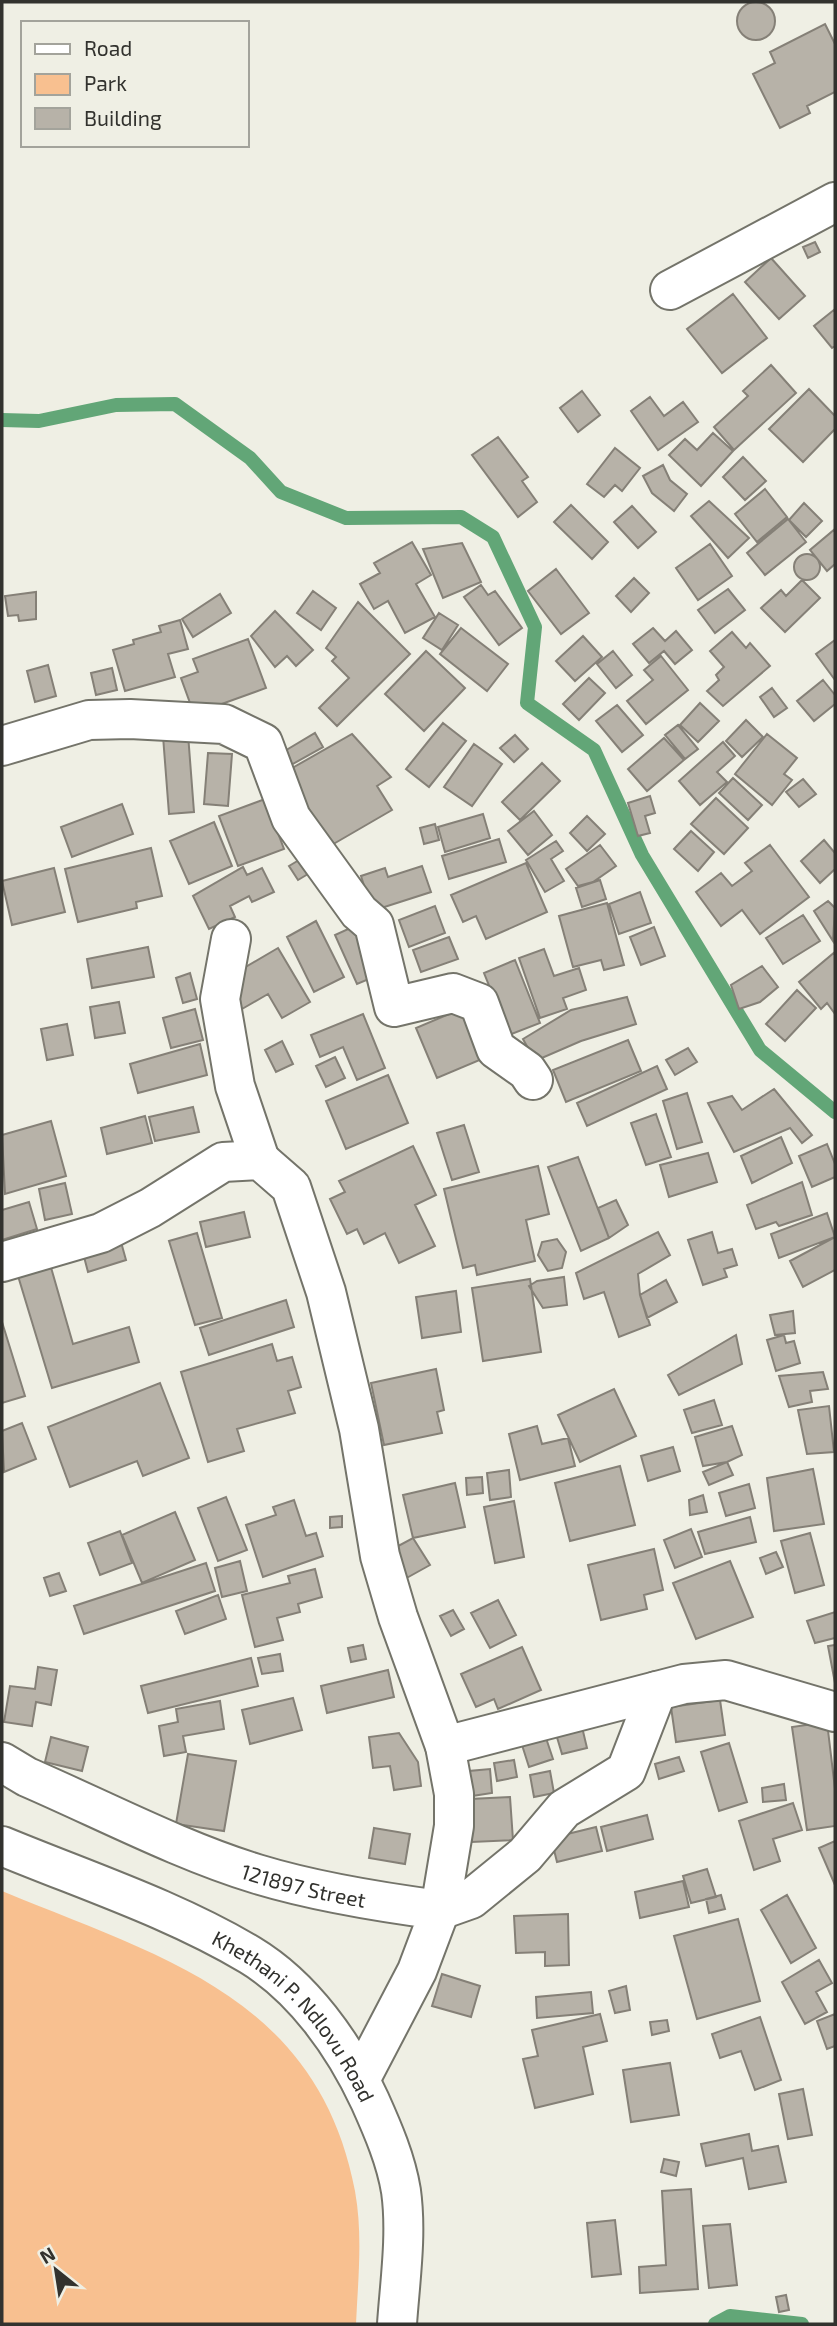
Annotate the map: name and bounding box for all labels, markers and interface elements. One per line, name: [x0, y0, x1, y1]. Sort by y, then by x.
legend: [21, 21, 248, 147]
text: Road: [84, 35, 132, 60]
text: Park: [84, 70, 127, 95]
text: Building: [84, 105, 162, 130]
street label: 121897 Street: [238, 1857, 368, 1911]
street label: Khethani P. Ndlovu Road: [209, 1924, 381, 2105]
north arrow: [21, 2235, 91, 2305]
text: N: [36, 2241, 59, 2268]

